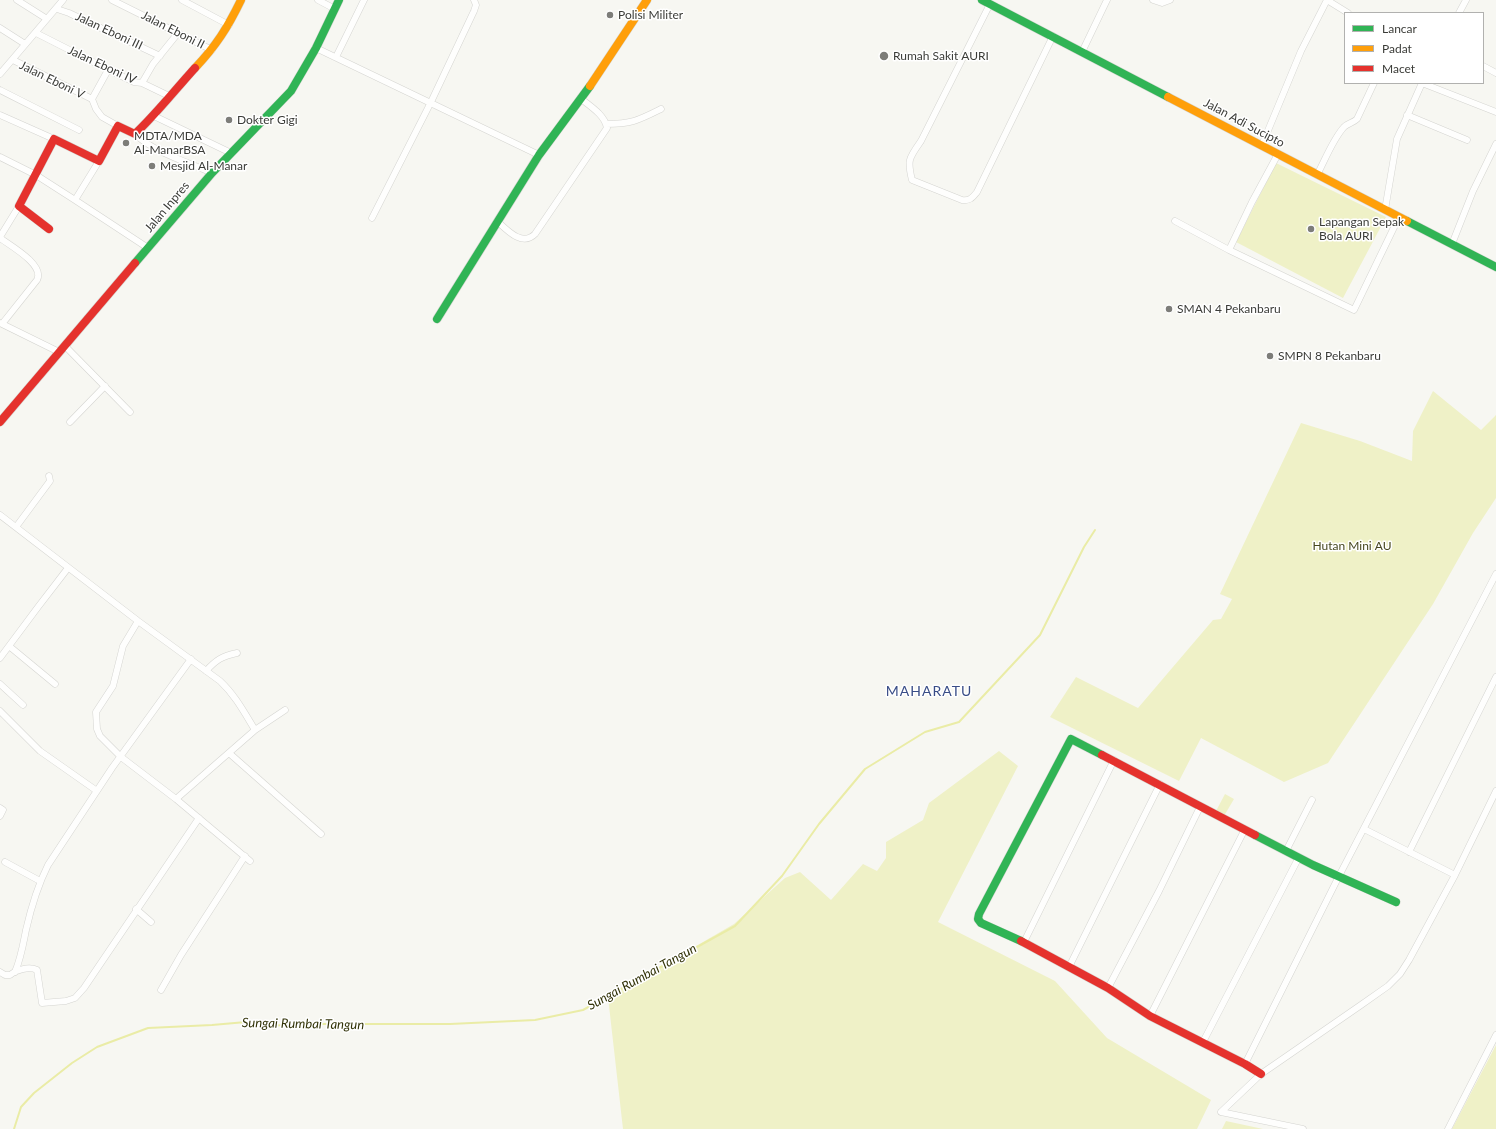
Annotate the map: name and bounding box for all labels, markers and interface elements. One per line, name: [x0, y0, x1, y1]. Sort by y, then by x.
street label: Jalan Eboni II: [139, 8, 207, 52]
place label: Polisi Militer: [618, 8, 683, 22]
street label: Jalan Eboni III: [73, 9, 145, 53]
marker: Polisi Militer: [605, 10, 615, 20]
legend: [1344, 12, 1484, 84]
text: Lancar: [1382, 21, 1417, 36]
text: Padat: [1382, 41, 1412, 56]
street label: Jalan Eboni IV: [65, 43, 139, 87]
place label: Rumah Sakit AURI: [893, 49, 989, 63]
marker: Rumah Sakit AURI: [878, 50, 890, 62]
street label: Jalan Eboni V: [17, 58, 87, 102]
text: Macet: [1382, 61, 1415, 76]
street label: Jalan Adi Sucipto: [1201, 96, 1287, 150]
place label: Dokter Gigi: [237, 113, 298, 127]
marker: Dokter Gigi: [224, 115, 234, 125]
place label: MDTA/MDA Al-ManarBSA: [134, 129, 205, 157]
marker: MDTA/MDA Al-ManarBSA: [121, 138, 131, 148]
place label: Mesjid Al-Manar: [160, 159, 247, 173]
marker: Mesjid Al-Manar: [147, 161, 157, 171]
street label: Jalan Inpres: [142, 179, 192, 235]
place label: Lapangan Sepak Bola AURI: [1319, 215, 1404, 243]
marker: Lapangan Sepak Bola AURI: [1306, 224, 1316, 234]
place label: SMAN 4 Pekanbaru: [1177, 302, 1281, 316]
marker: SMAN 4 Pekanbaru: [1164, 304, 1174, 314]
place label: SMPN 8 Pekanbaru: [1278, 349, 1381, 363]
marker: SMPN 8 Pekanbaru: [1265, 351, 1275, 361]
park label: Hutan Mini AU: [1312, 539, 1392, 553]
district label: MAHARATU: [886, 683, 972, 699]
water label: Sungai Rumbai Tangun: [585, 941, 699, 1013]
water label: Sungai Rumbai Tangun: [242, 1015, 364, 1033]

